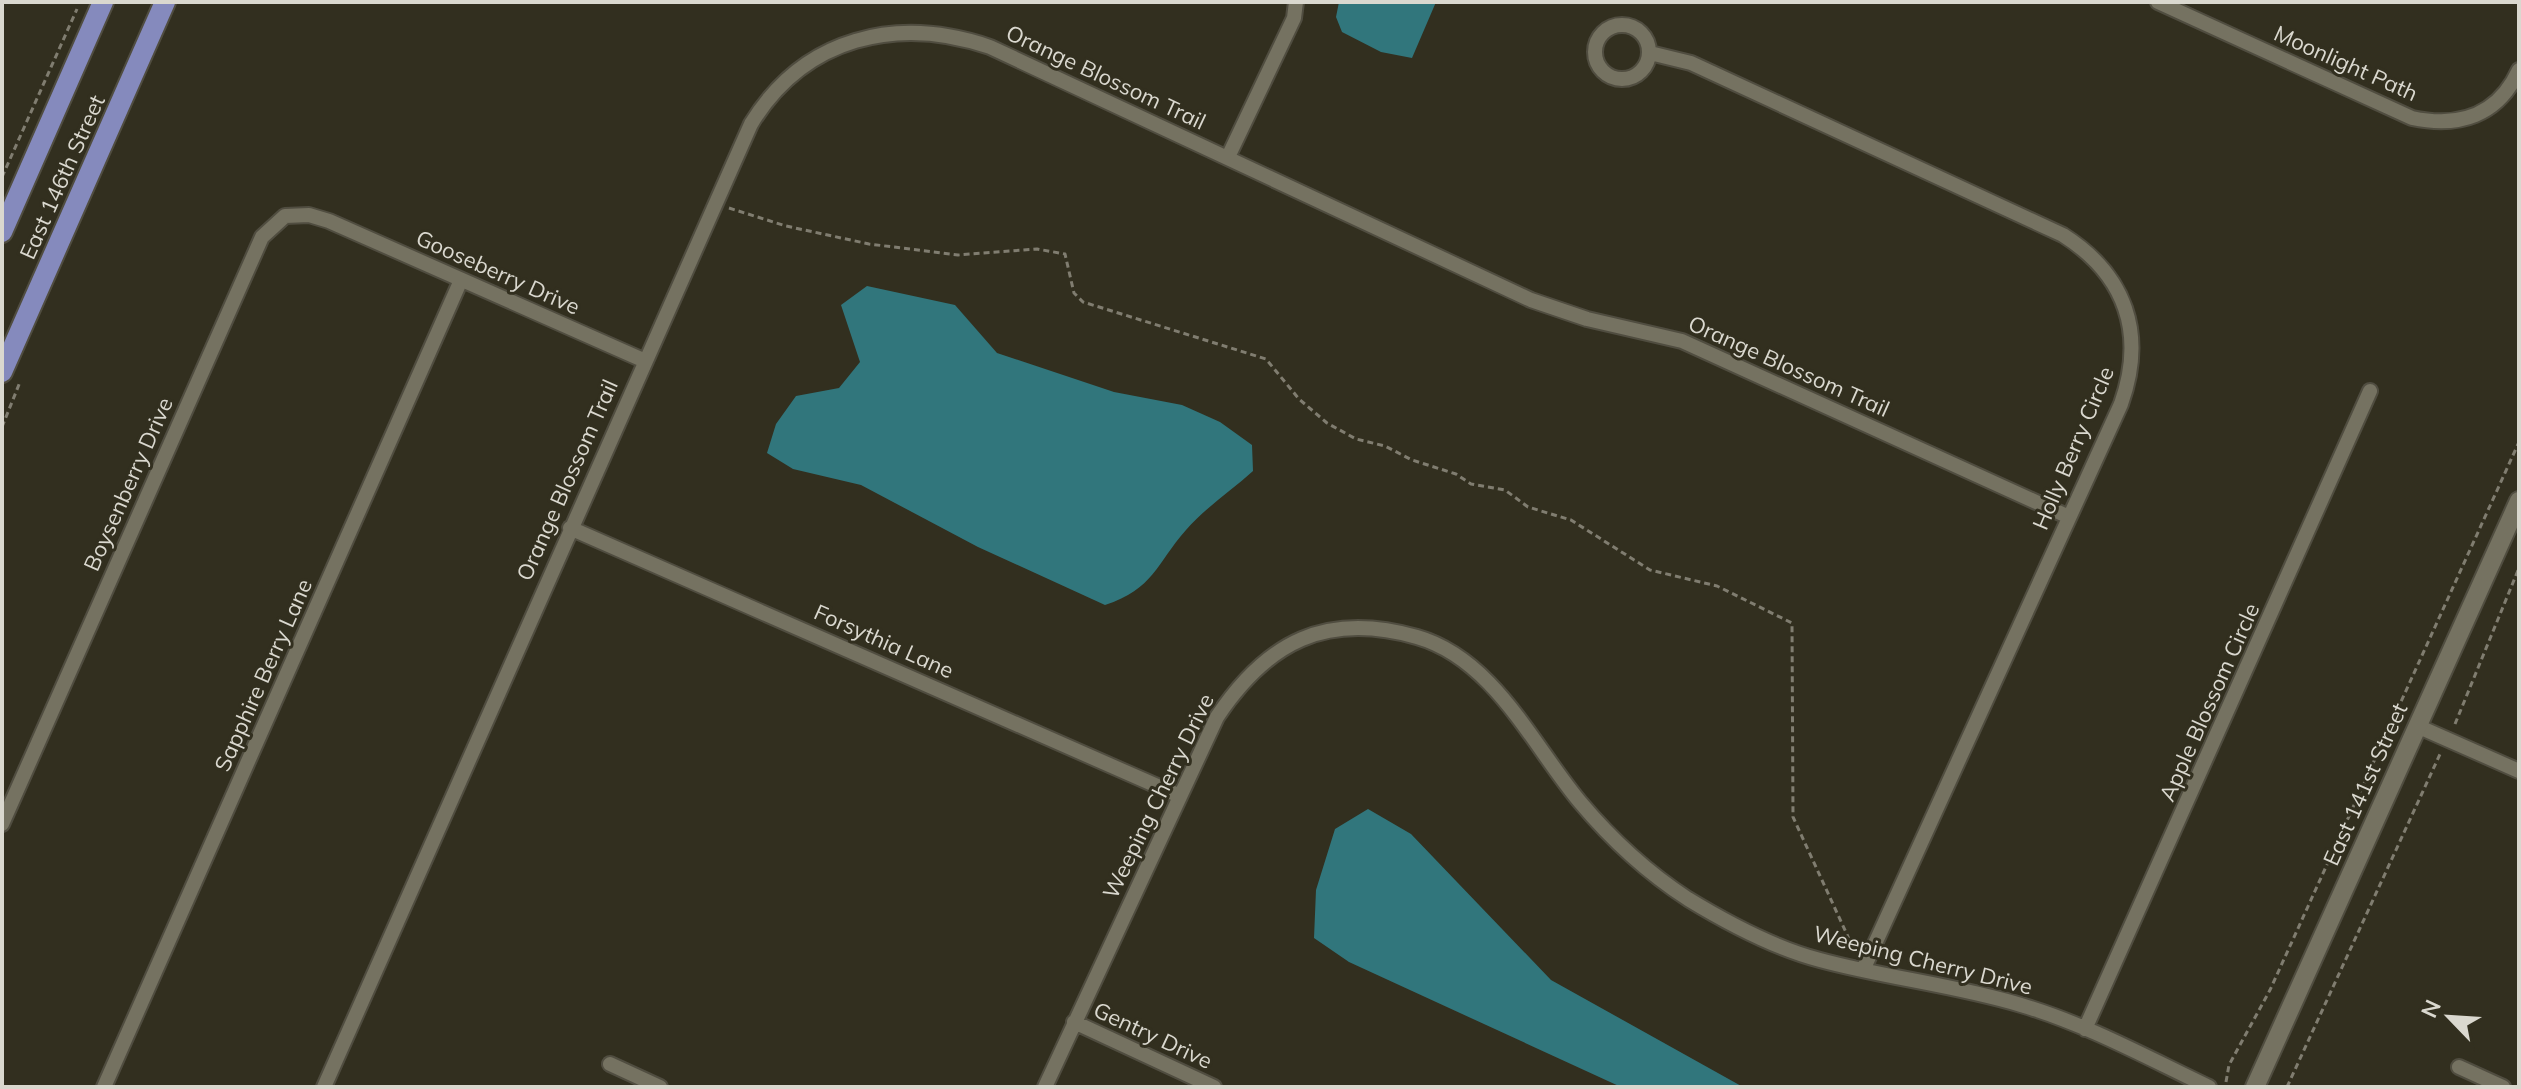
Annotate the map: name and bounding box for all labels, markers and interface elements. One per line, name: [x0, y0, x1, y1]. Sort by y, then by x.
street label: Orange Blossom Trail: [1002, 18, 1210, 136]
street label: Moonlight Path: [2270, 19, 2422, 107]
street label: East 146th Street: [13, 90, 111, 264]
street label: Gooseberry Drive: [412, 223, 584, 321]
street label: Orange Blossom Trail: [1684, 309, 1894, 423]
street label: Holly Berry Circle: [2026, 362, 2120, 534]
street label: Orange Blossom Trail: [510, 375, 624, 585]
street label: Boysenberry Drive: [77, 393, 179, 575]
street label: Sapphire Berry Lane: [208, 574, 318, 776]
street label: Forsythia Lane: [810, 598, 958, 684]
street label: Apple Blossom Circle: [2153, 599, 2265, 805]
street label: Weeping Cherry Drive: [1096, 689, 1220, 903]
street label: East 141st Street: [2317, 698, 2413, 870]
street label: Weeping Cherry Drive: [1811, 919, 2035, 1001]
north arrow: [2409, 977, 2489, 1057]
street label: Gentry Drive: [1089, 995, 1217, 1075]
text: N: [2415, 995, 2447, 1022]

